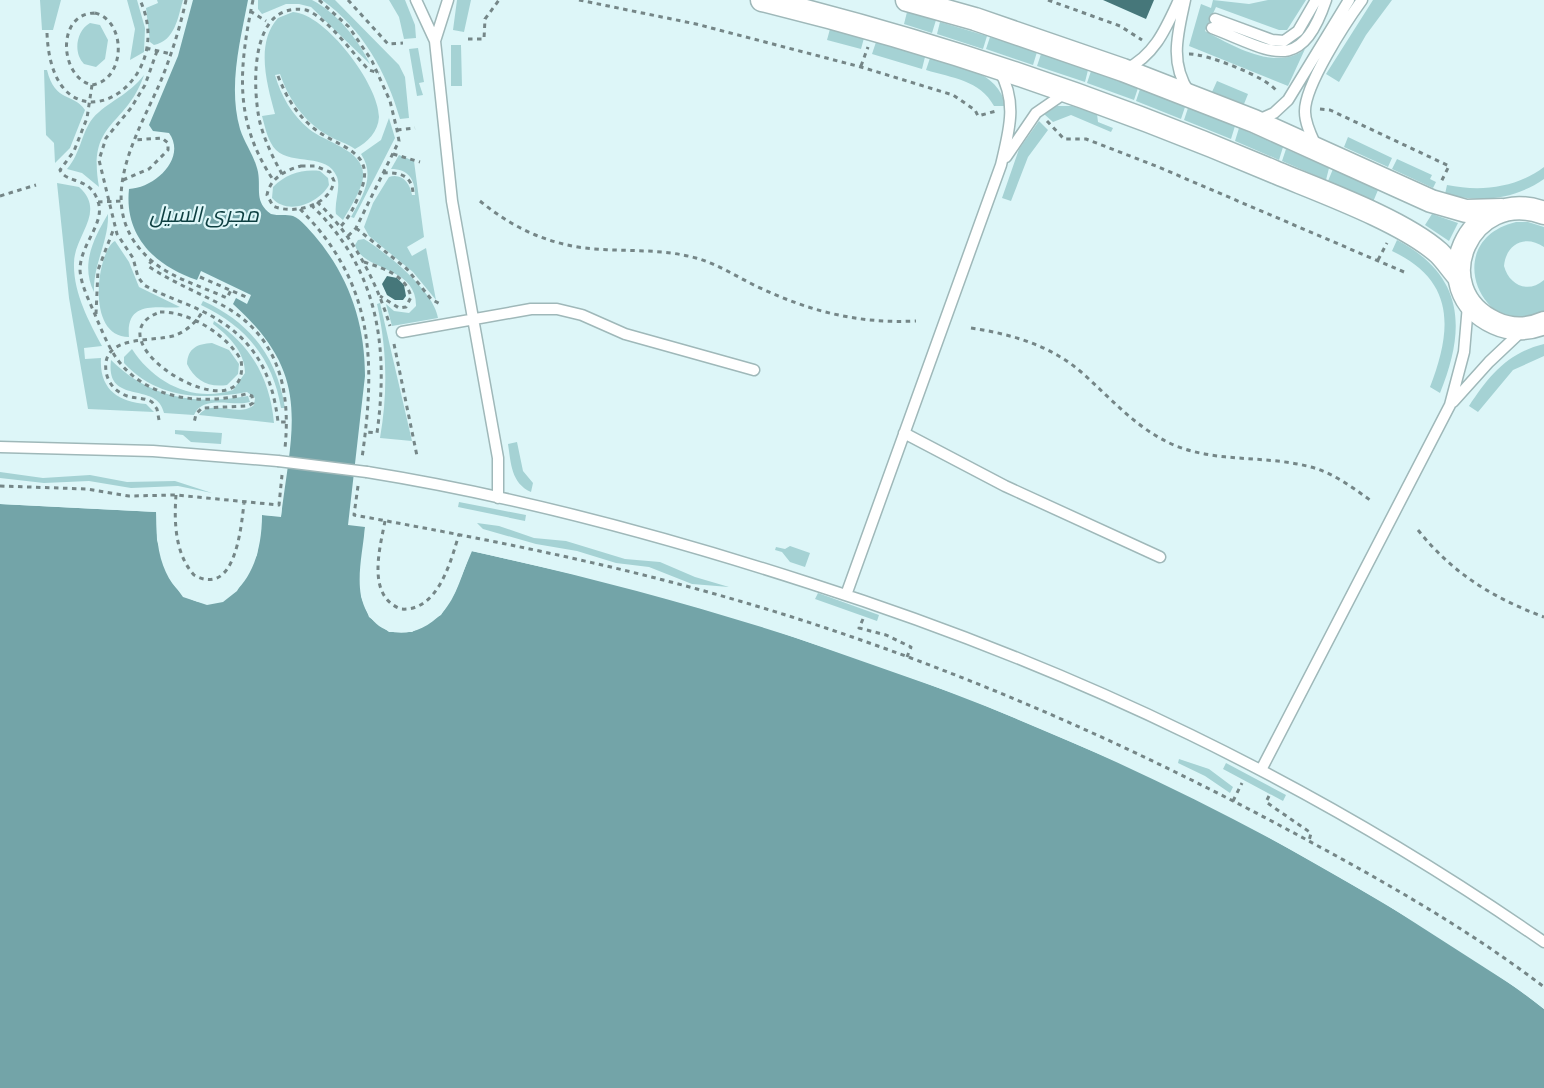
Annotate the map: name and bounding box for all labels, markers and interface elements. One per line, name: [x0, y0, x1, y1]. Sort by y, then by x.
water label: مجرى السيل: [149, 204, 260, 228]

